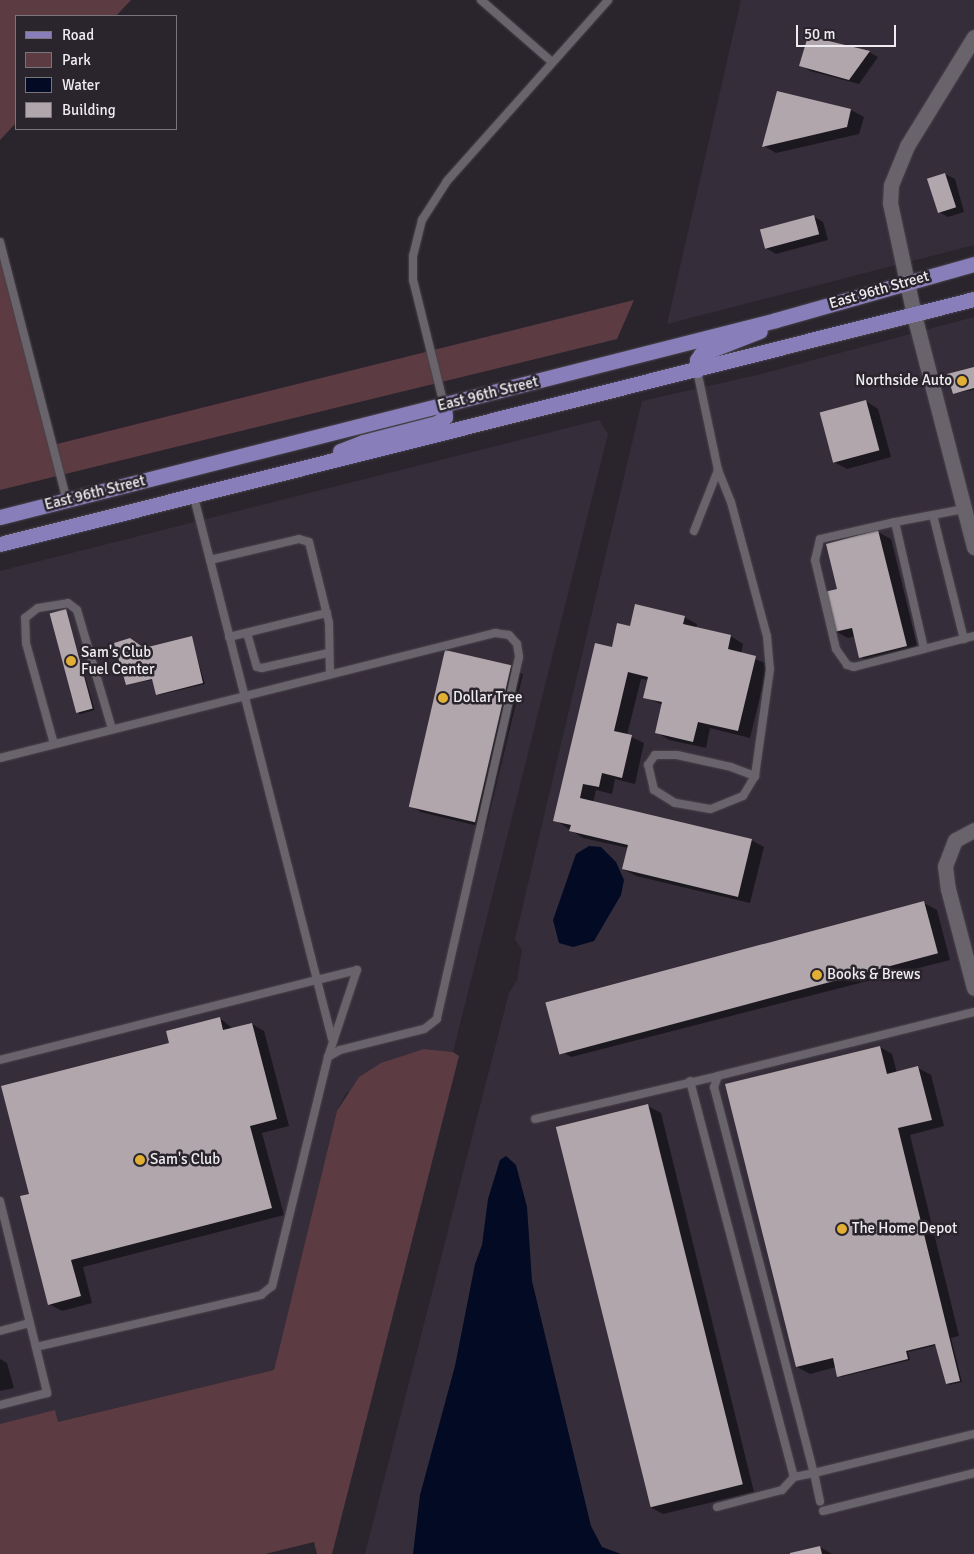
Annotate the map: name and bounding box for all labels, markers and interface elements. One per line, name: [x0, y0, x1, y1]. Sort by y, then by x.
legend: [15, 15, 178, 130]
scale bar: [799, 15, 899, 47]
text: 50 m: [804, 25, 835, 43]
text: Road: [62, 26, 94, 44]
text: Park: [62, 51, 91, 69]
text: Water: [62, 76, 100, 94]
text: Building: [62, 101, 116, 119]
street label: East 96th Street: [827, 267, 931, 313]
place label: Northside Auto: [855, 372, 952, 390]
street label: East 96th Street: [436, 373, 540, 415]
marker: Northside Auto: [956, 375, 968, 387]
street label: East 96th Street: [43, 472, 147, 514]
place label: Sam's Club Fuel Center: [81, 643, 155, 678]
marker: Sam's Club Fuel Center: [65, 655, 77, 667]
place label: Dollar Tree: [453, 689, 523, 707]
marker: Dollar Tree: [437, 692, 449, 704]
place label: Books & Brews: [827, 966, 921, 984]
marker: Books & Brews: [811, 969, 823, 981]
place label: Sam's Club: [150, 1151, 220, 1169]
marker: Sam's Club: [134, 1154, 146, 1166]
place label: The Home Depot: [852, 1220, 957, 1238]
marker: The Home Depot: [836, 1223, 848, 1235]

